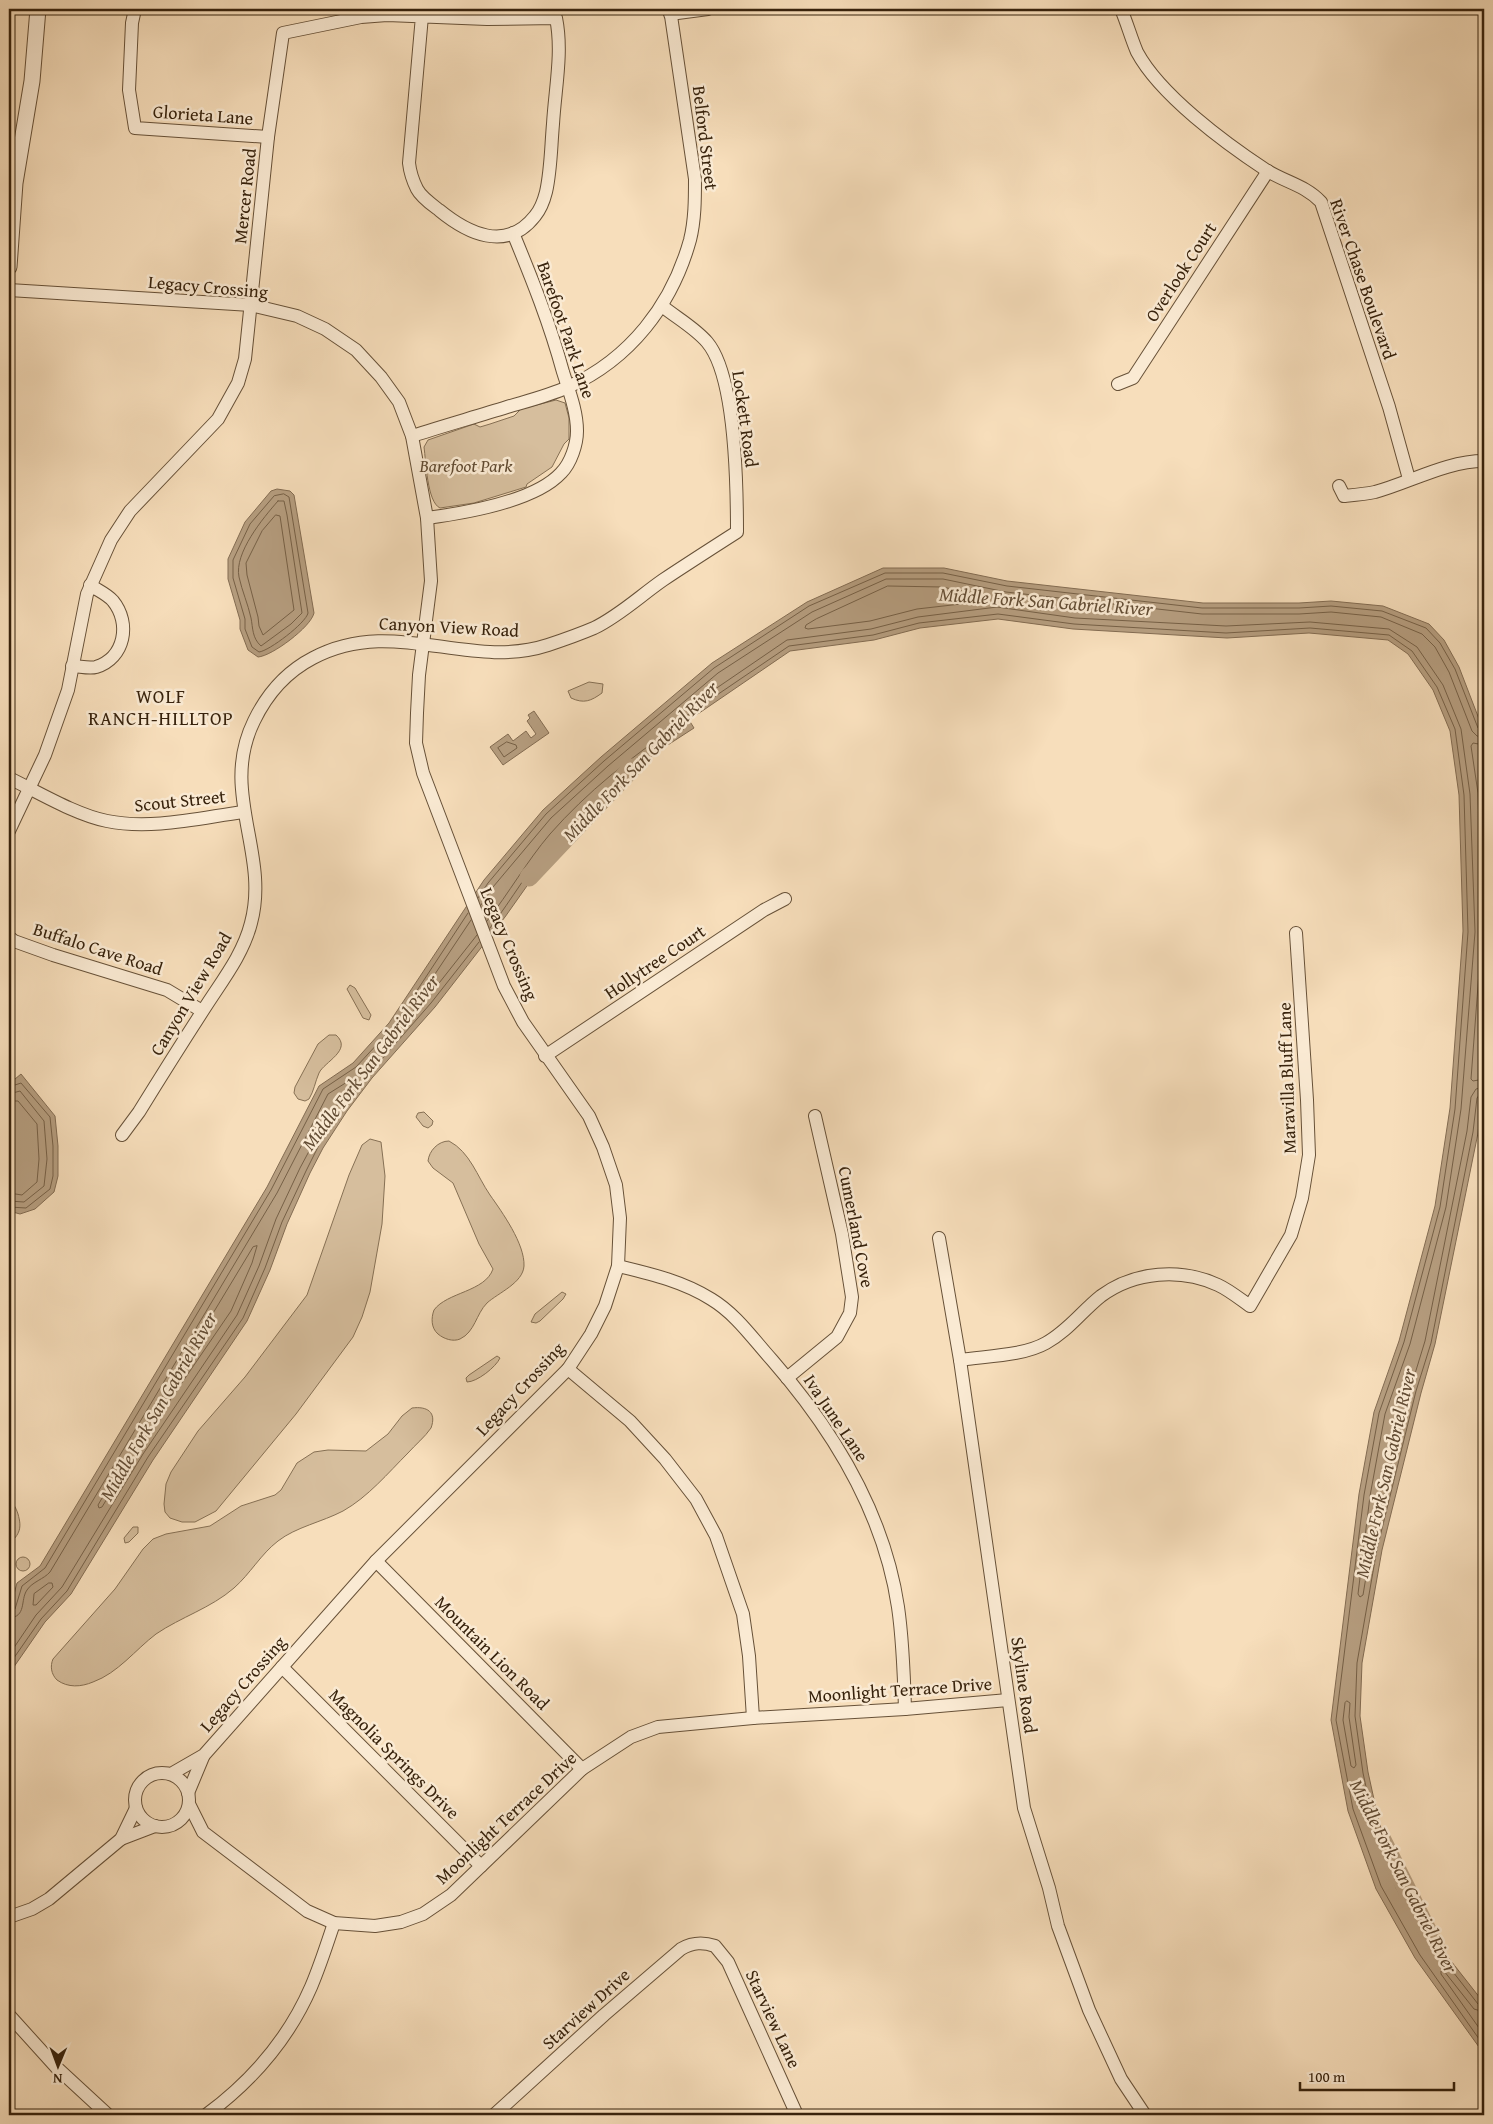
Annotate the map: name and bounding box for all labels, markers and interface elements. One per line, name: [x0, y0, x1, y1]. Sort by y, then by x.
street label: Belford Street: [686, 84, 725, 192]
street label: Glorieta Lane: [152, 98, 254, 131]
street label: Mercer Road: [226, 147, 263, 245]
street label: River Chase Boulevard: [1323, 195, 1404, 363]
street label: Overlook Court: [1138, 216, 1223, 327]
street label: Barefoot Park Lane: [530, 258, 603, 402]
street label: Legacy Crossing: [147, 268, 269, 305]
street label: Lockett Road: [725, 369, 766, 469]
park label: Barefoot Park: [419, 452, 513, 479]
water label: Middle Fork San Gabriel River: [938, 580, 1155, 622]
street label: Canyon View Road: [378, 609, 520, 644]
water label: Middle Fork San Gabriel River: [556, 674, 725, 848]
district label: WOLF RANCH-HILLTOP: [88, 682, 234, 732]
street label: Scout Street: [133, 782, 228, 819]
street label: Legacy Crossing: [474, 883, 545, 1004]
street label: Buffalo Cave Road: [30, 915, 167, 982]
street label: Hollytree Court: [599, 917, 711, 1006]
street label: Canyon View Road: [143, 926, 238, 1061]
water label: Middle Fork San Gabriel River: [294, 967, 446, 1156]
street label: Maravilla Bluff Lane: [1270, 1002, 1303, 1154]
street label: Cumerland Cove: [832, 1164, 881, 1290]
water label: Middle Fork San Gabriel River: [92, 1306, 224, 1506]
street label: Legacy Crossing: [469, 1336, 570, 1442]
water label: Middle Fork San Gabriel River: [1347, 1365, 1423, 1580]
street label: Iva June Lane: [797, 1369, 876, 1467]
street label: Mountain Lion Road: [429, 1589, 556, 1716]
street label: Legacy Crossing: [193, 1629, 292, 1738]
street label: Skyline Road: [1004, 1635, 1045, 1735]
street label: Moonlight Terrace Drive: [807, 1670, 993, 1709]
street label: Magnolia Springs Drive: [323, 1682, 466, 1825]
street label: Moonlight Terrace Drive: [429, 1745, 582, 1890]
water label: Middle Fork San Gabriel River: [1343, 1774, 1465, 1979]
street label: Starview Drive: [536, 1962, 636, 2056]
street label: Starview Lane: [739, 1965, 808, 2073]
north arrow: [32, 2042, 82, 2092]
scale bar: [1300, 2059, 1454, 2091]
text: 100 m: [1308, 2066, 1346, 2087]
text: N: [52, 2069, 63, 2089]

